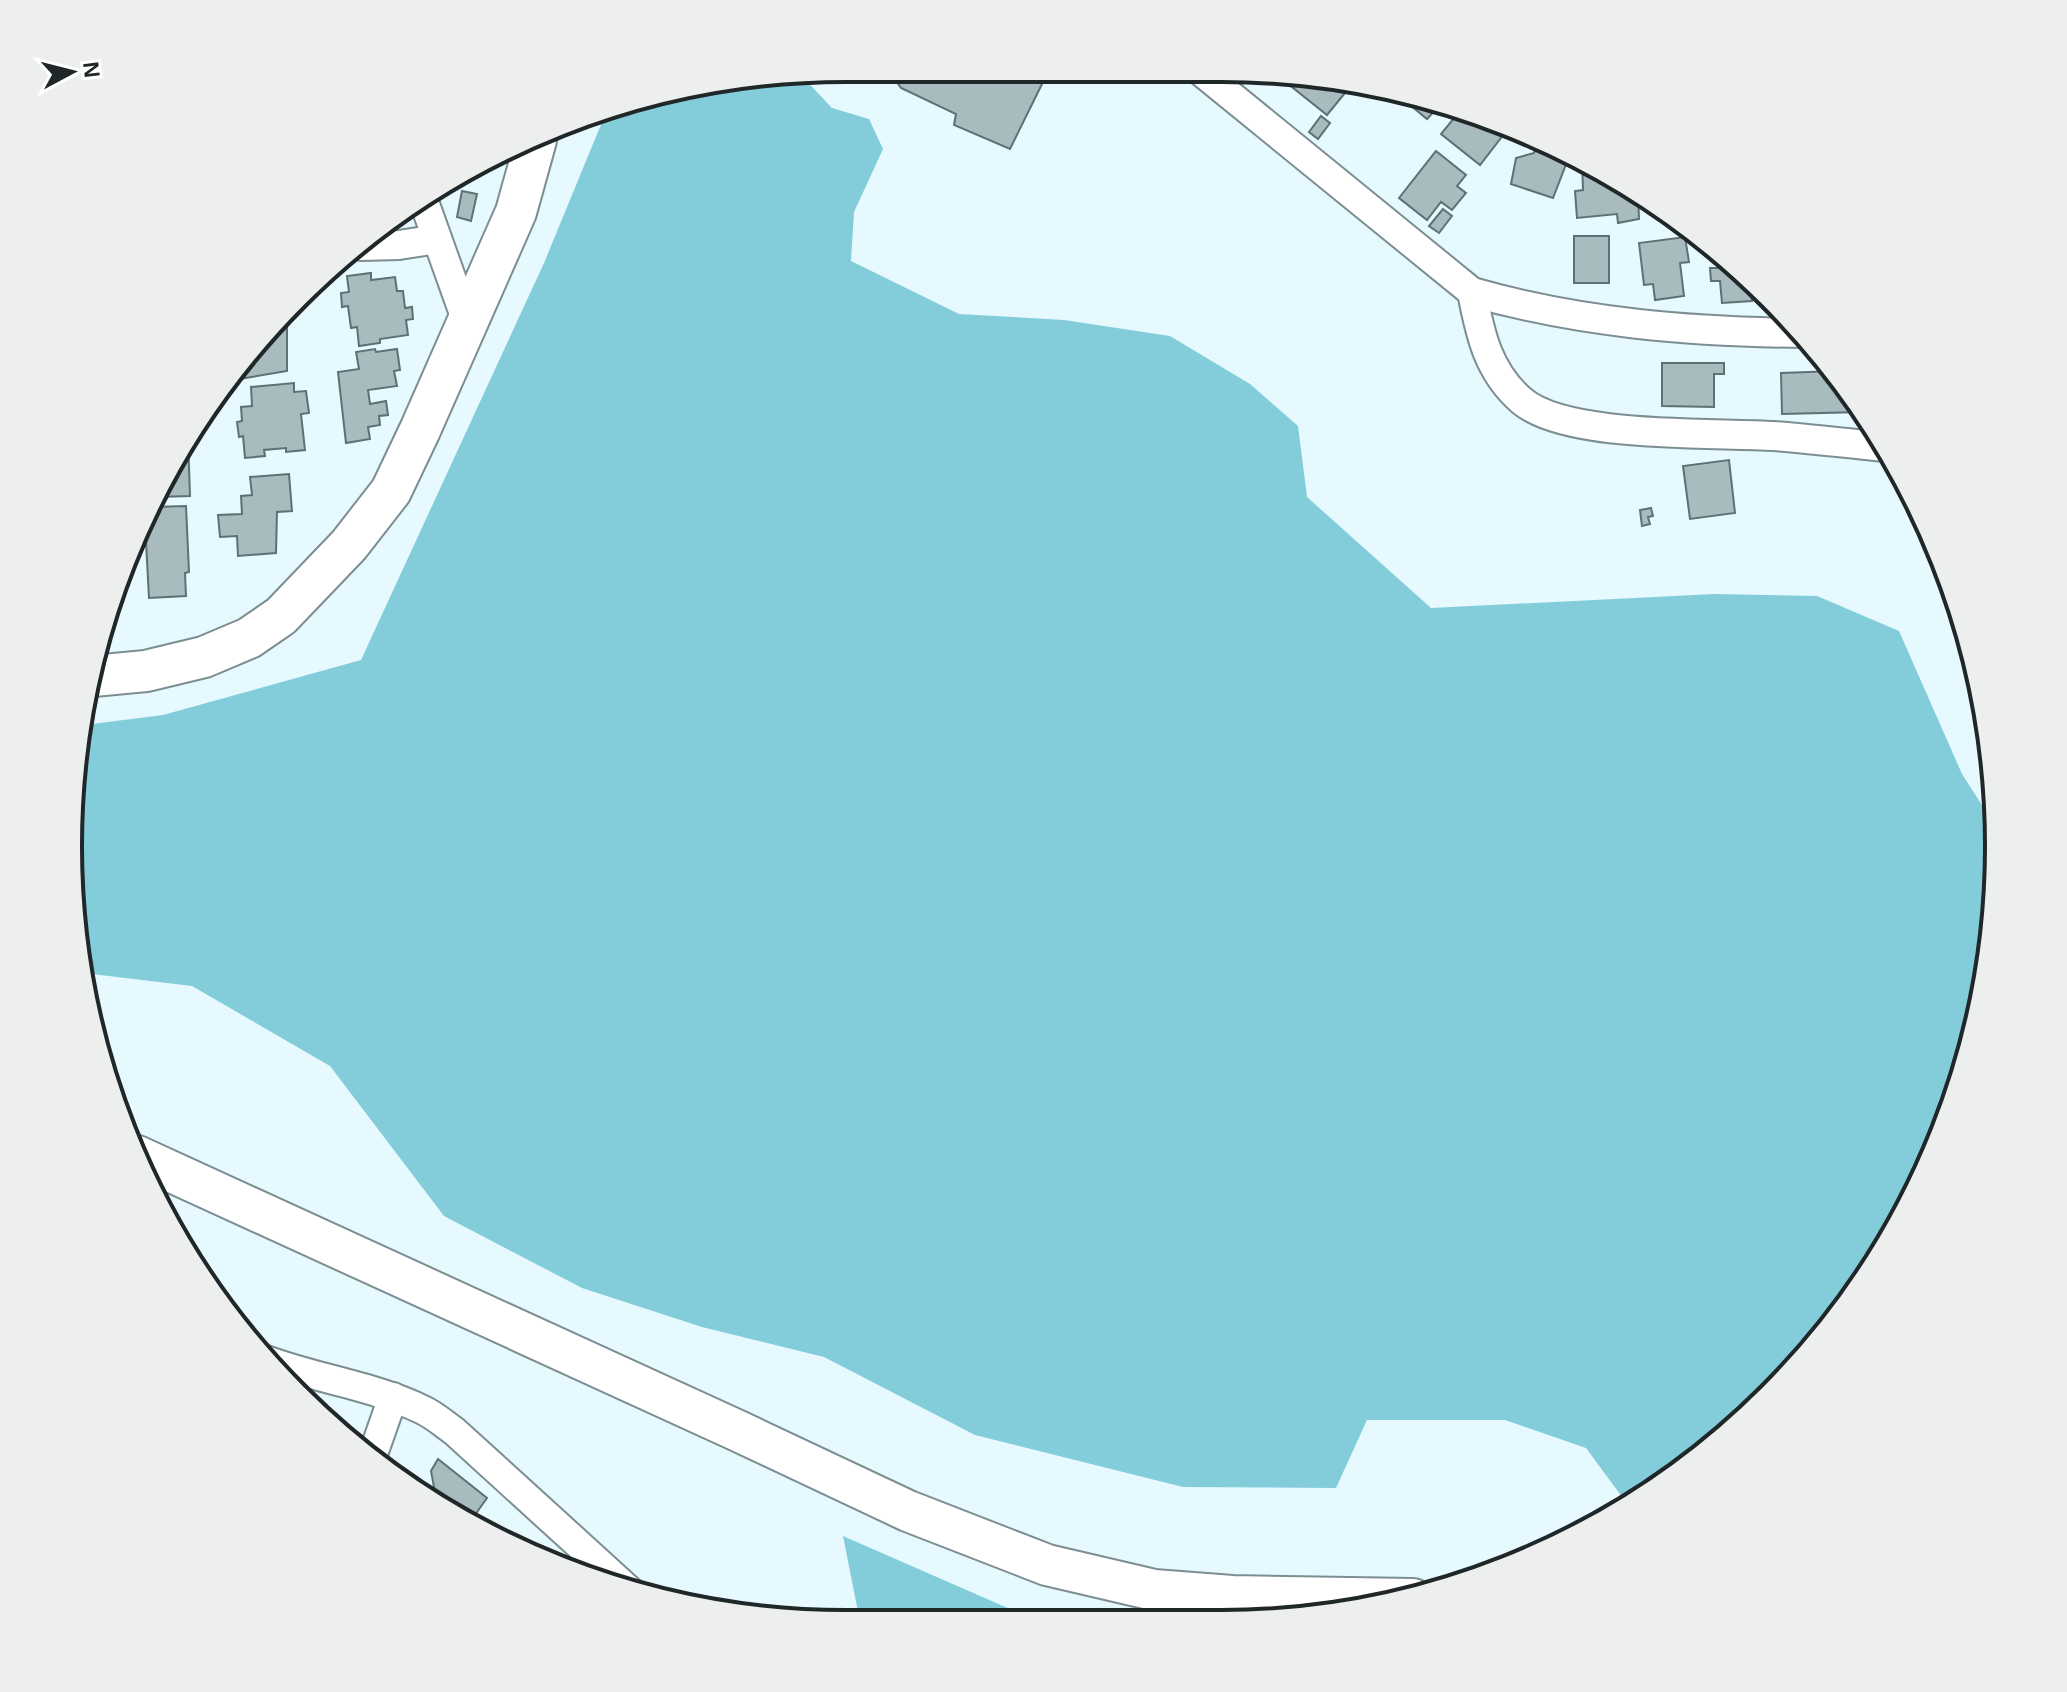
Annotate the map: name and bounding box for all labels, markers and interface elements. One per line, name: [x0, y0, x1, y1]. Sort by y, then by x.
north arrow: [32, 32, 112, 112]
text: N: [78, 60, 105, 79]

